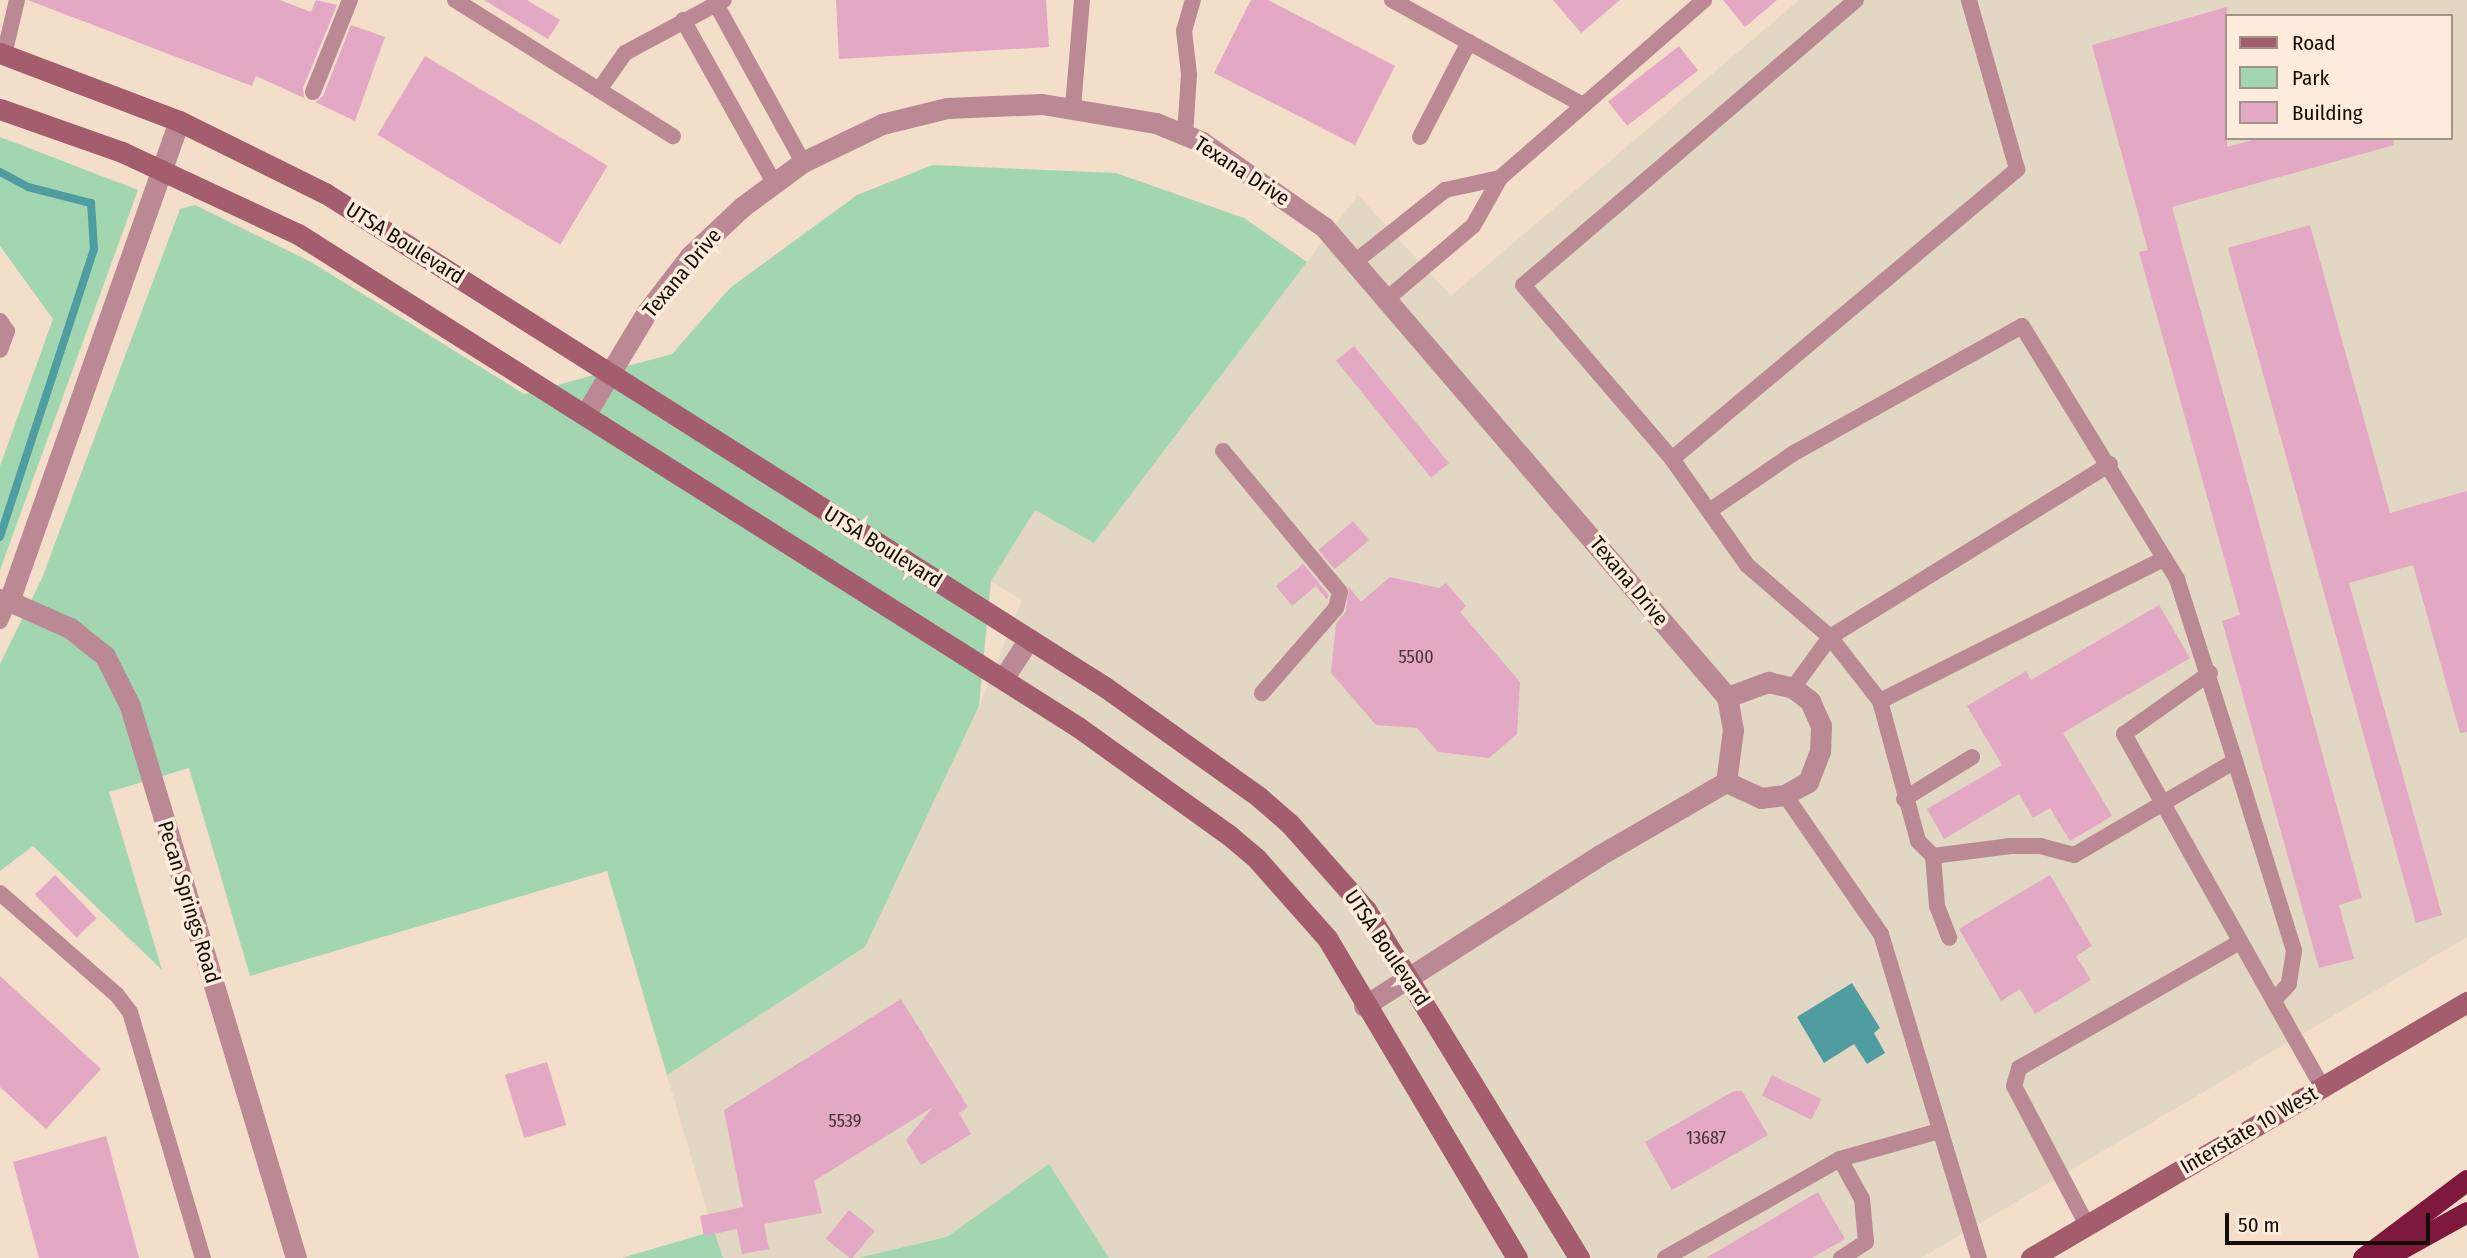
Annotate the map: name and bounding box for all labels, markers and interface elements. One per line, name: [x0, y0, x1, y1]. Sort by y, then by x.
legend: [2226, 14, 2453, 140]
text: Road: [2292, 30, 2336, 56]
text: Park: [2292, 65, 2329, 91]
text: Building: [2292, 100, 2363, 126]
street label: Texana Drive: [1190, 131, 1294, 211]
street label: UTSA Boulevard: [341, 197, 469, 289]
street label: Texana Drive: [637, 223, 727, 323]
street label: UTSA Boulevard: [819, 501, 947, 593]
street label: Texana Drive: [1584, 531, 1674, 631]
house number: 5500: [1398, 646, 1434, 668]
street label: Pecan Springs Road: [152, 818, 226, 986]
street label: UTSA Boulevard: [1339, 885, 1435, 1011]
street label: Interstate 10 West: [2176, 1081, 2322, 1179]
house number: 5539: [829, 1110, 861, 1132]
house number: 13687: [1686, 1127, 1726, 1149]
scale bar: [2229, 1198, 2434, 1242]
text: 50 m: [2238, 1212, 2280, 1238]

